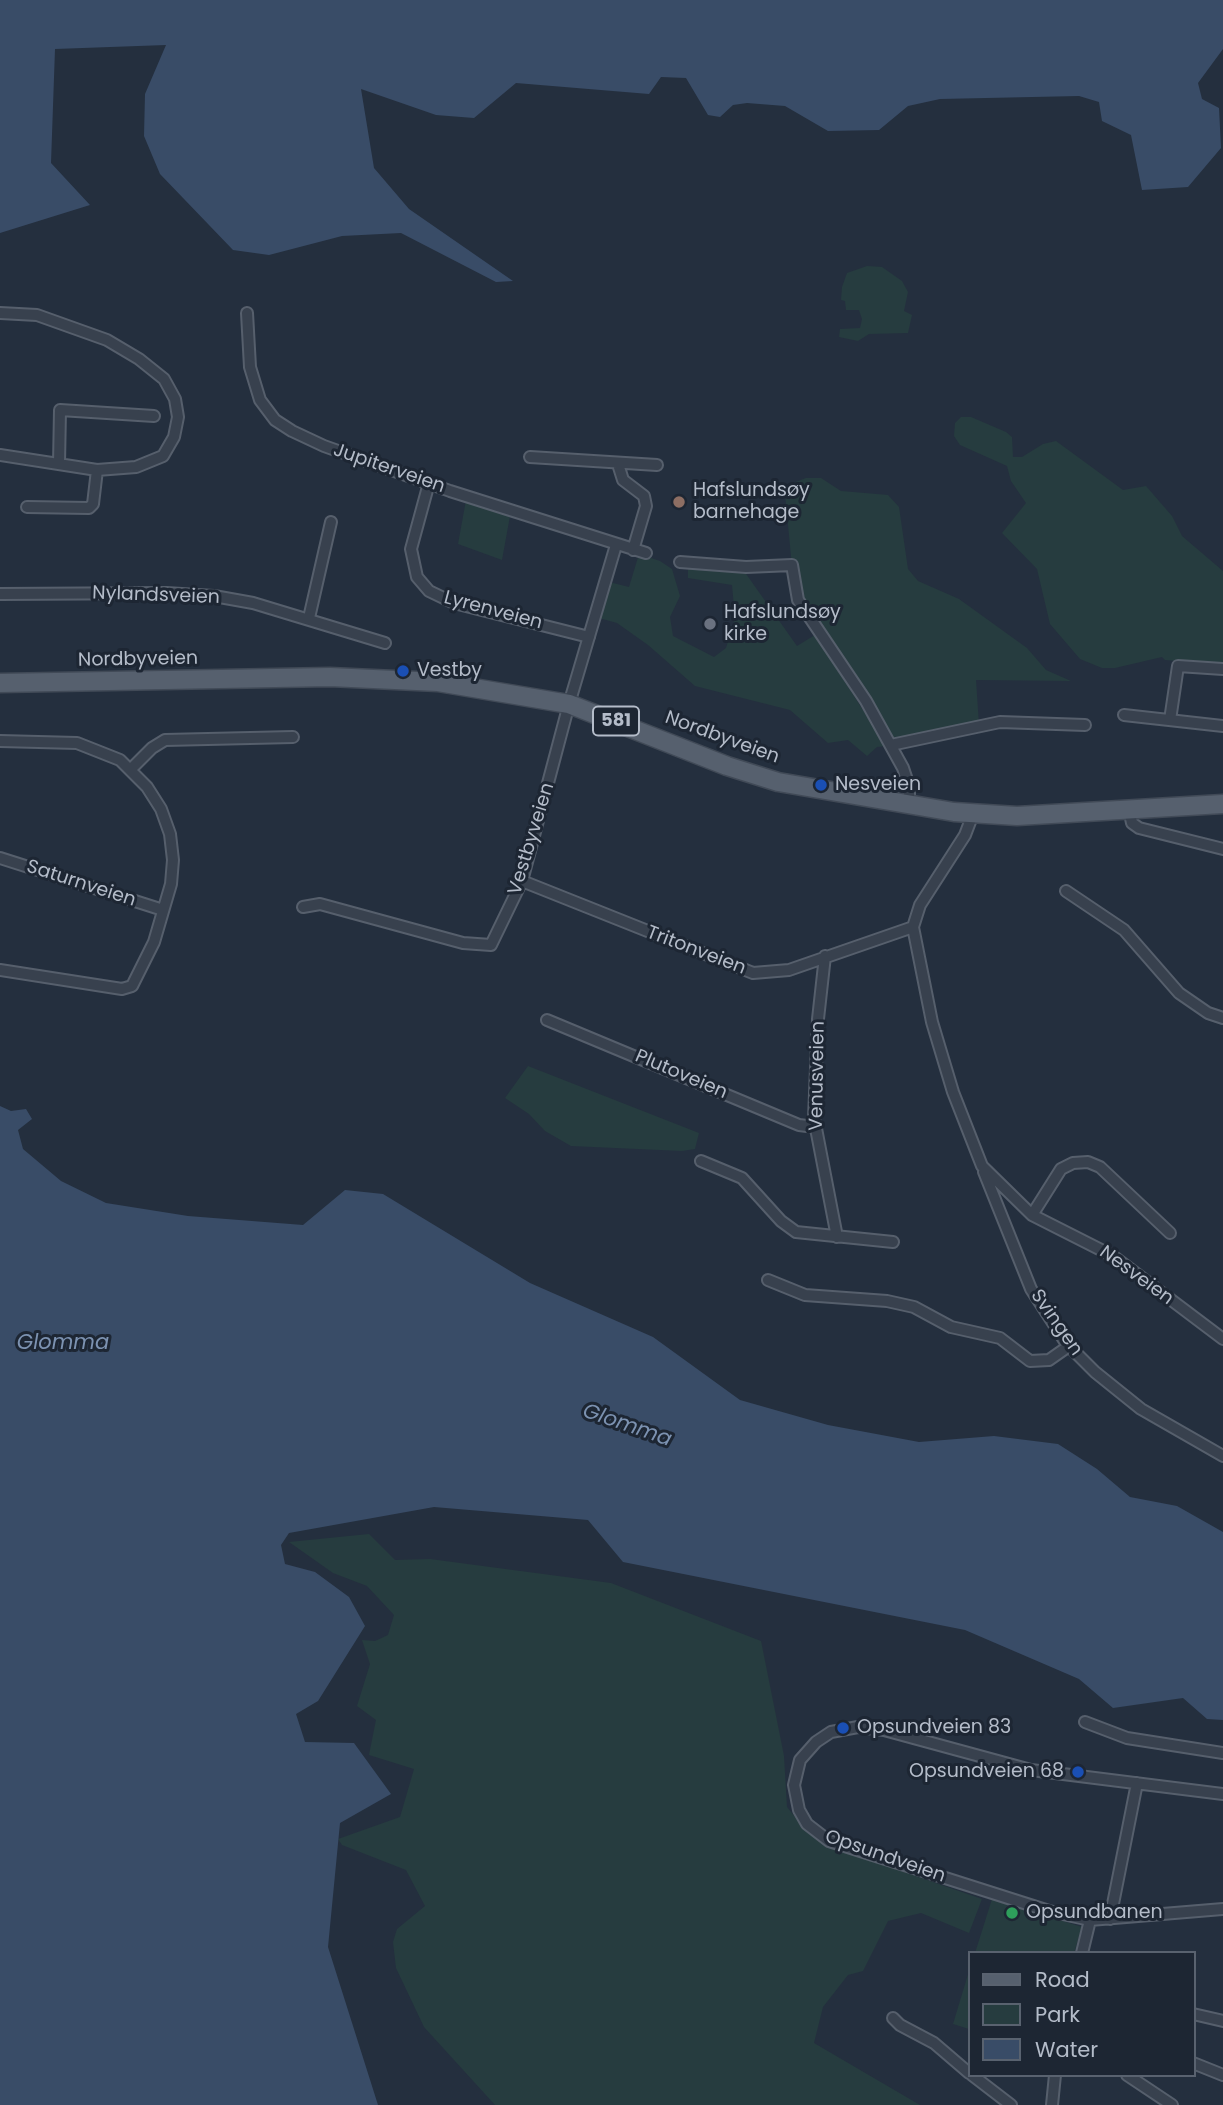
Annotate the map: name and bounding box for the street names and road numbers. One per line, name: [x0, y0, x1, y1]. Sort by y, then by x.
street label: Jupiterveien: [330, 439, 448, 499]
street label: Nylandsveien: [92, 582, 220, 610]
street label: Lyrenveien: [441, 587, 545, 635]
street label: Nordbyveien: [78, 648, 198, 672]
road number: 581: [593, 706, 639, 736]
street label: Nordbyveien: [662, 707, 782, 769]
street label: Vestbyveien: [504, 780, 560, 898]
street label: Saturnveien: [24, 856, 138, 912]
street label: Tritonveien: [643, 922, 749, 980]
street label: Venusveien: [806, 1021, 830, 1131]
street label: Plutoveien: [631, 1045, 731, 1105]
street label: Nesveien: [1094, 1241, 1178, 1311]
street label: Svingen: [1025, 1286, 1087, 1360]
street label: Opsundveien: [822, 1826, 948, 1888]

